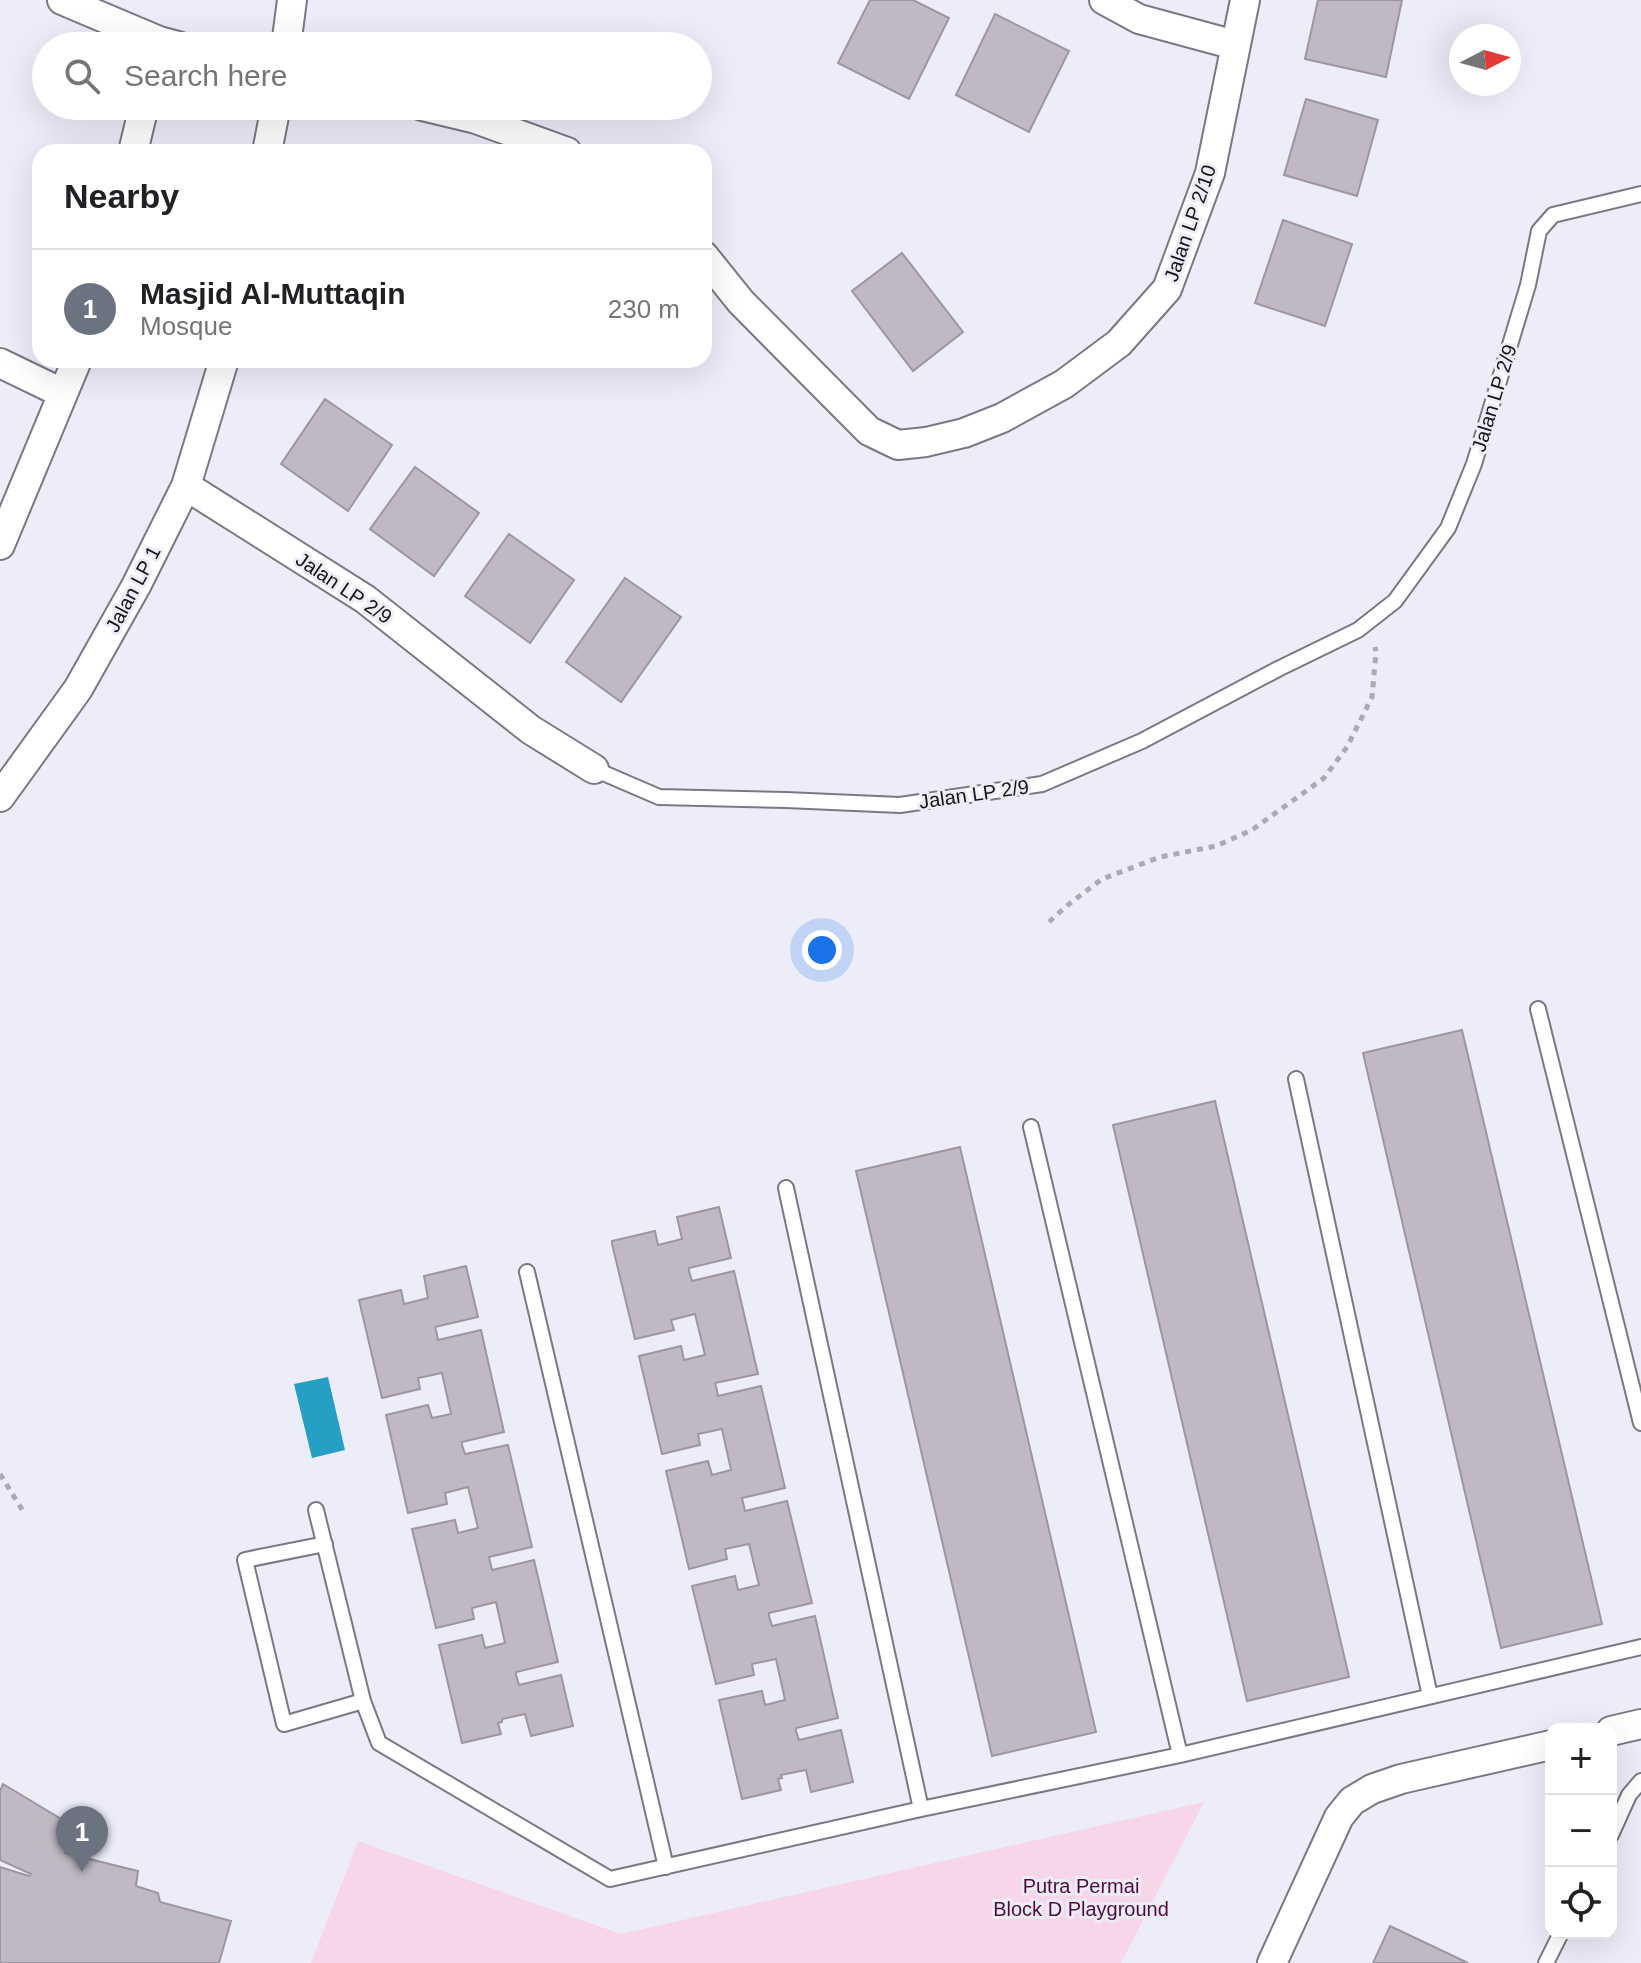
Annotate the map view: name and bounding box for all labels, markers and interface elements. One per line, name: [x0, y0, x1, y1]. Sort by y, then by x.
north arrow: [1449, 24, 1521, 96]
search box: [32, 32, 712, 120]
icon: search: [60, 54, 104, 98]
text: Search here: [124, 59, 287, 92]
street label: Jalan LP 2/10: [1160, 162, 1220, 284]
text: Nearby: [64, 177, 179, 215]
text: Masjid Al-Muttaqin: [140, 277, 406, 310]
text: 1: [83, 294, 97, 324]
text: 230 m: [608, 294, 680, 324]
text: Mosque: [140, 311, 233, 341]
street label: Jalan LP 2/9: [1467, 342, 1521, 454]
street label: Jalan LP 1: [101, 542, 165, 636]
street label: Jalan LP 2/9: [292, 548, 396, 628]
street label: Jalan LP 2/9: [918, 775, 1030, 813]
your location: [802, 930, 842, 970]
map controls: [1545, 1723, 1617, 1939]
button: +: [1545, 1723, 1617, 1795]
button: −: [1545, 1795, 1617, 1867]
pin: 1: [56, 1806, 108, 1872]
button: locate: [1545, 1867, 1617, 1939]
park label: Putra Permai Block D Playground: [993, 1875, 1169, 1920]

